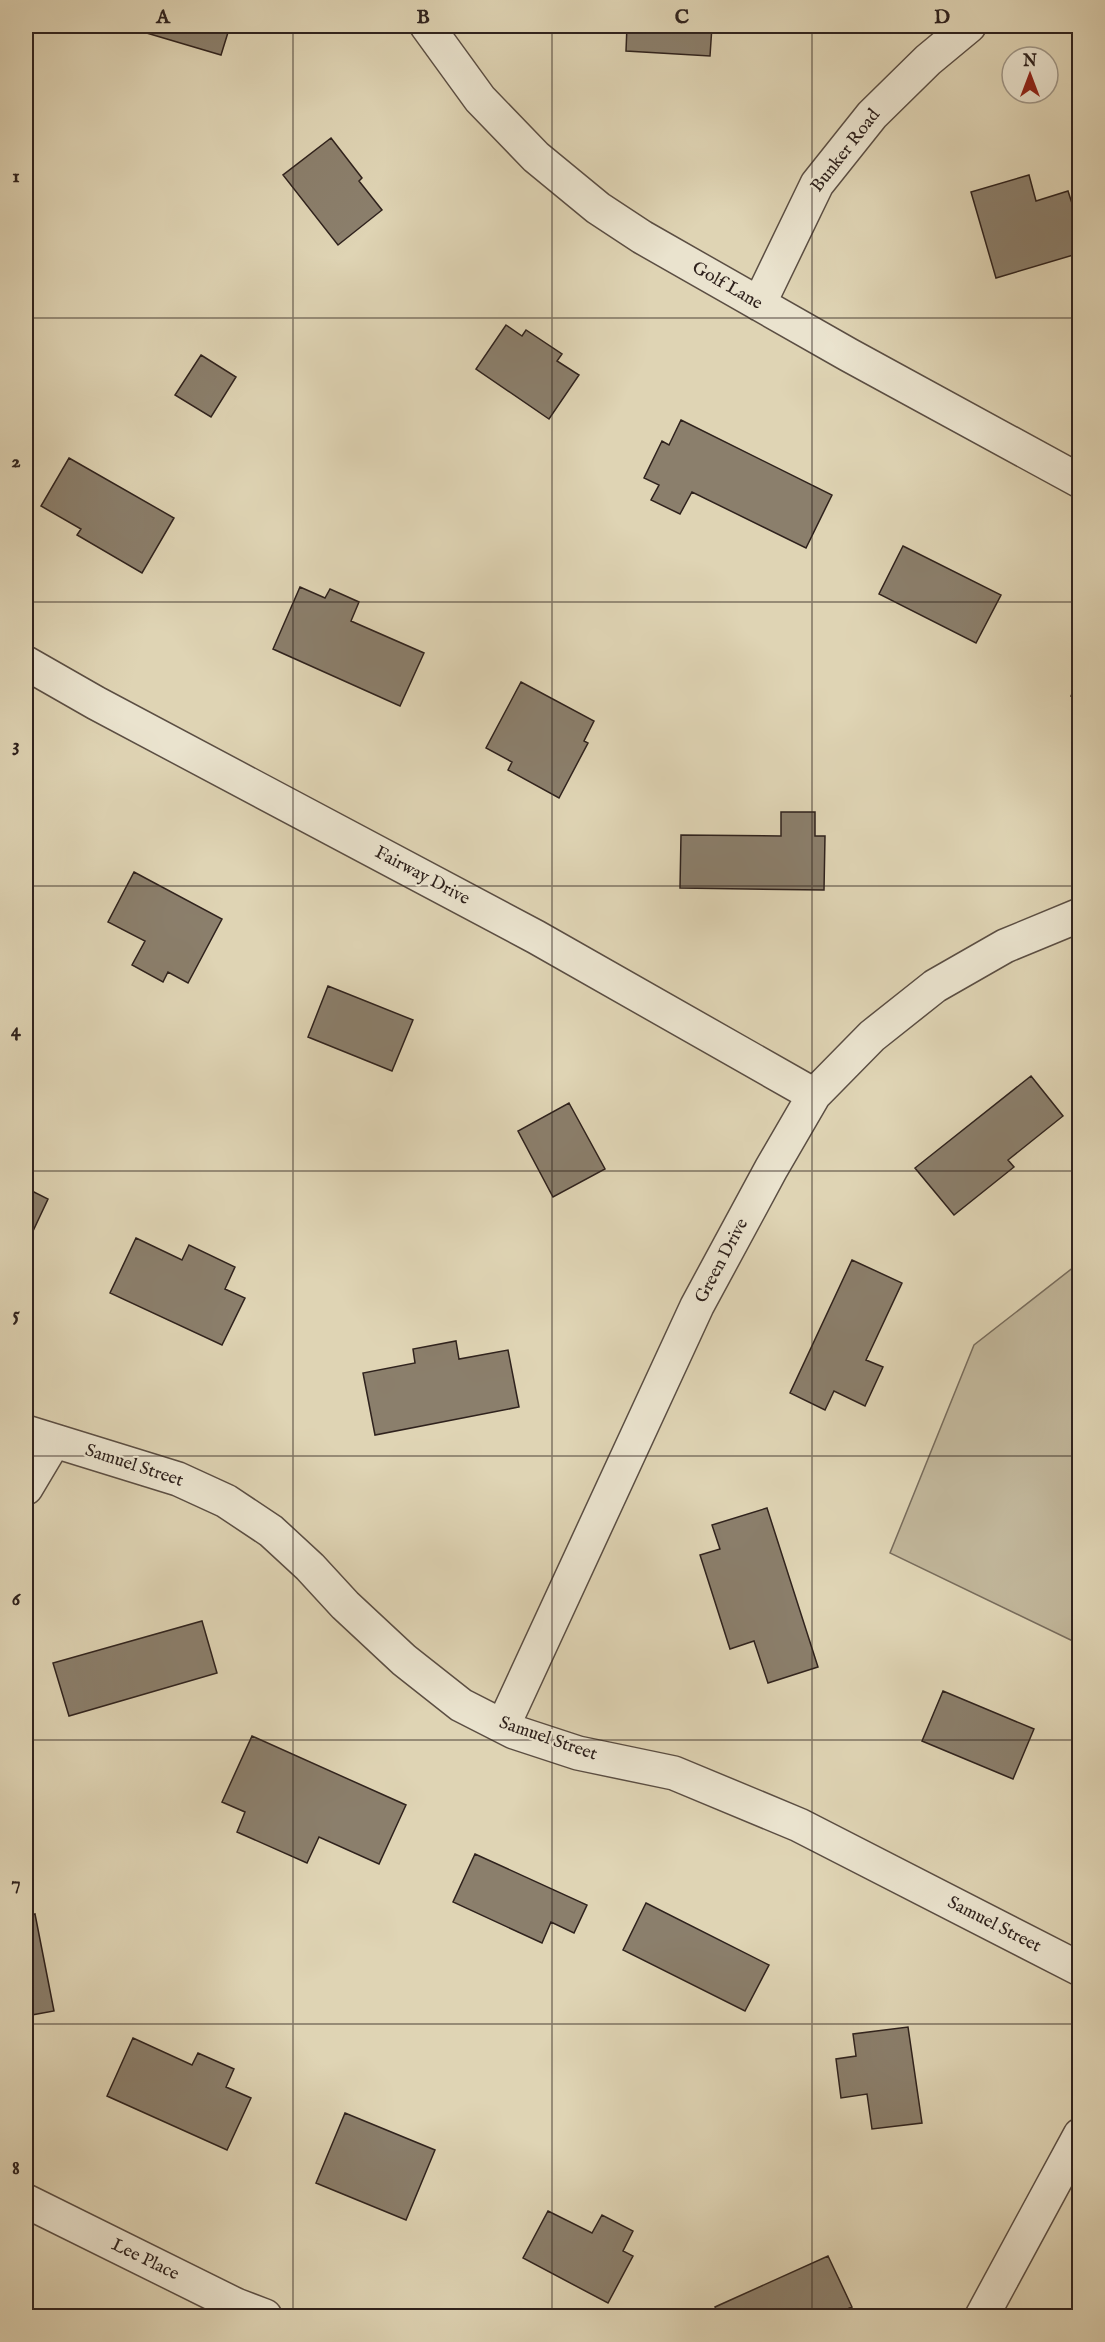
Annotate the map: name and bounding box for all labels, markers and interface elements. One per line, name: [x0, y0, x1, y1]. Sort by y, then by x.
text: A: [155, 5, 171, 30]
text: B: [416, 5, 430, 30]
text: C: [675, 5, 689, 30]
text: D: [934, 5, 950, 30]
north arrow: [1000, 45, 1060, 105]
text: N: [1022, 52, 1037, 72]
street label: Bunker Road: [806, 104, 886, 197]
text: 1: [12, 164, 20, 189]
street label: Golf Lane: [688, 257, 766, 315]
text: 2: [11, 449, 21, 474]
text: 3: [12, 733, 20, 758]
street label: Fairway Drive: [370, 841, 474, 911]
text: 4: [11, 1018, 22, 1043]
street label: Green Drive: [690, 1215, 754, 1307]
text: 5: [12, 1302, 20, 1327]
street label: Samuel Street: [82, 1439, 186, 1493]
text: 6: [12, 1587, 22, 1612]
street label: Samuel Street: [496, 1712, 600, 1766]
text: 7: [11, 1871, 21, 1896]
street label: Samuel Street: [943, 1892, 1045, 1958]
text: 8: [12, 2156, 20, 2181]
street label: Lee Place: [107, 2234, 183, 2286]

